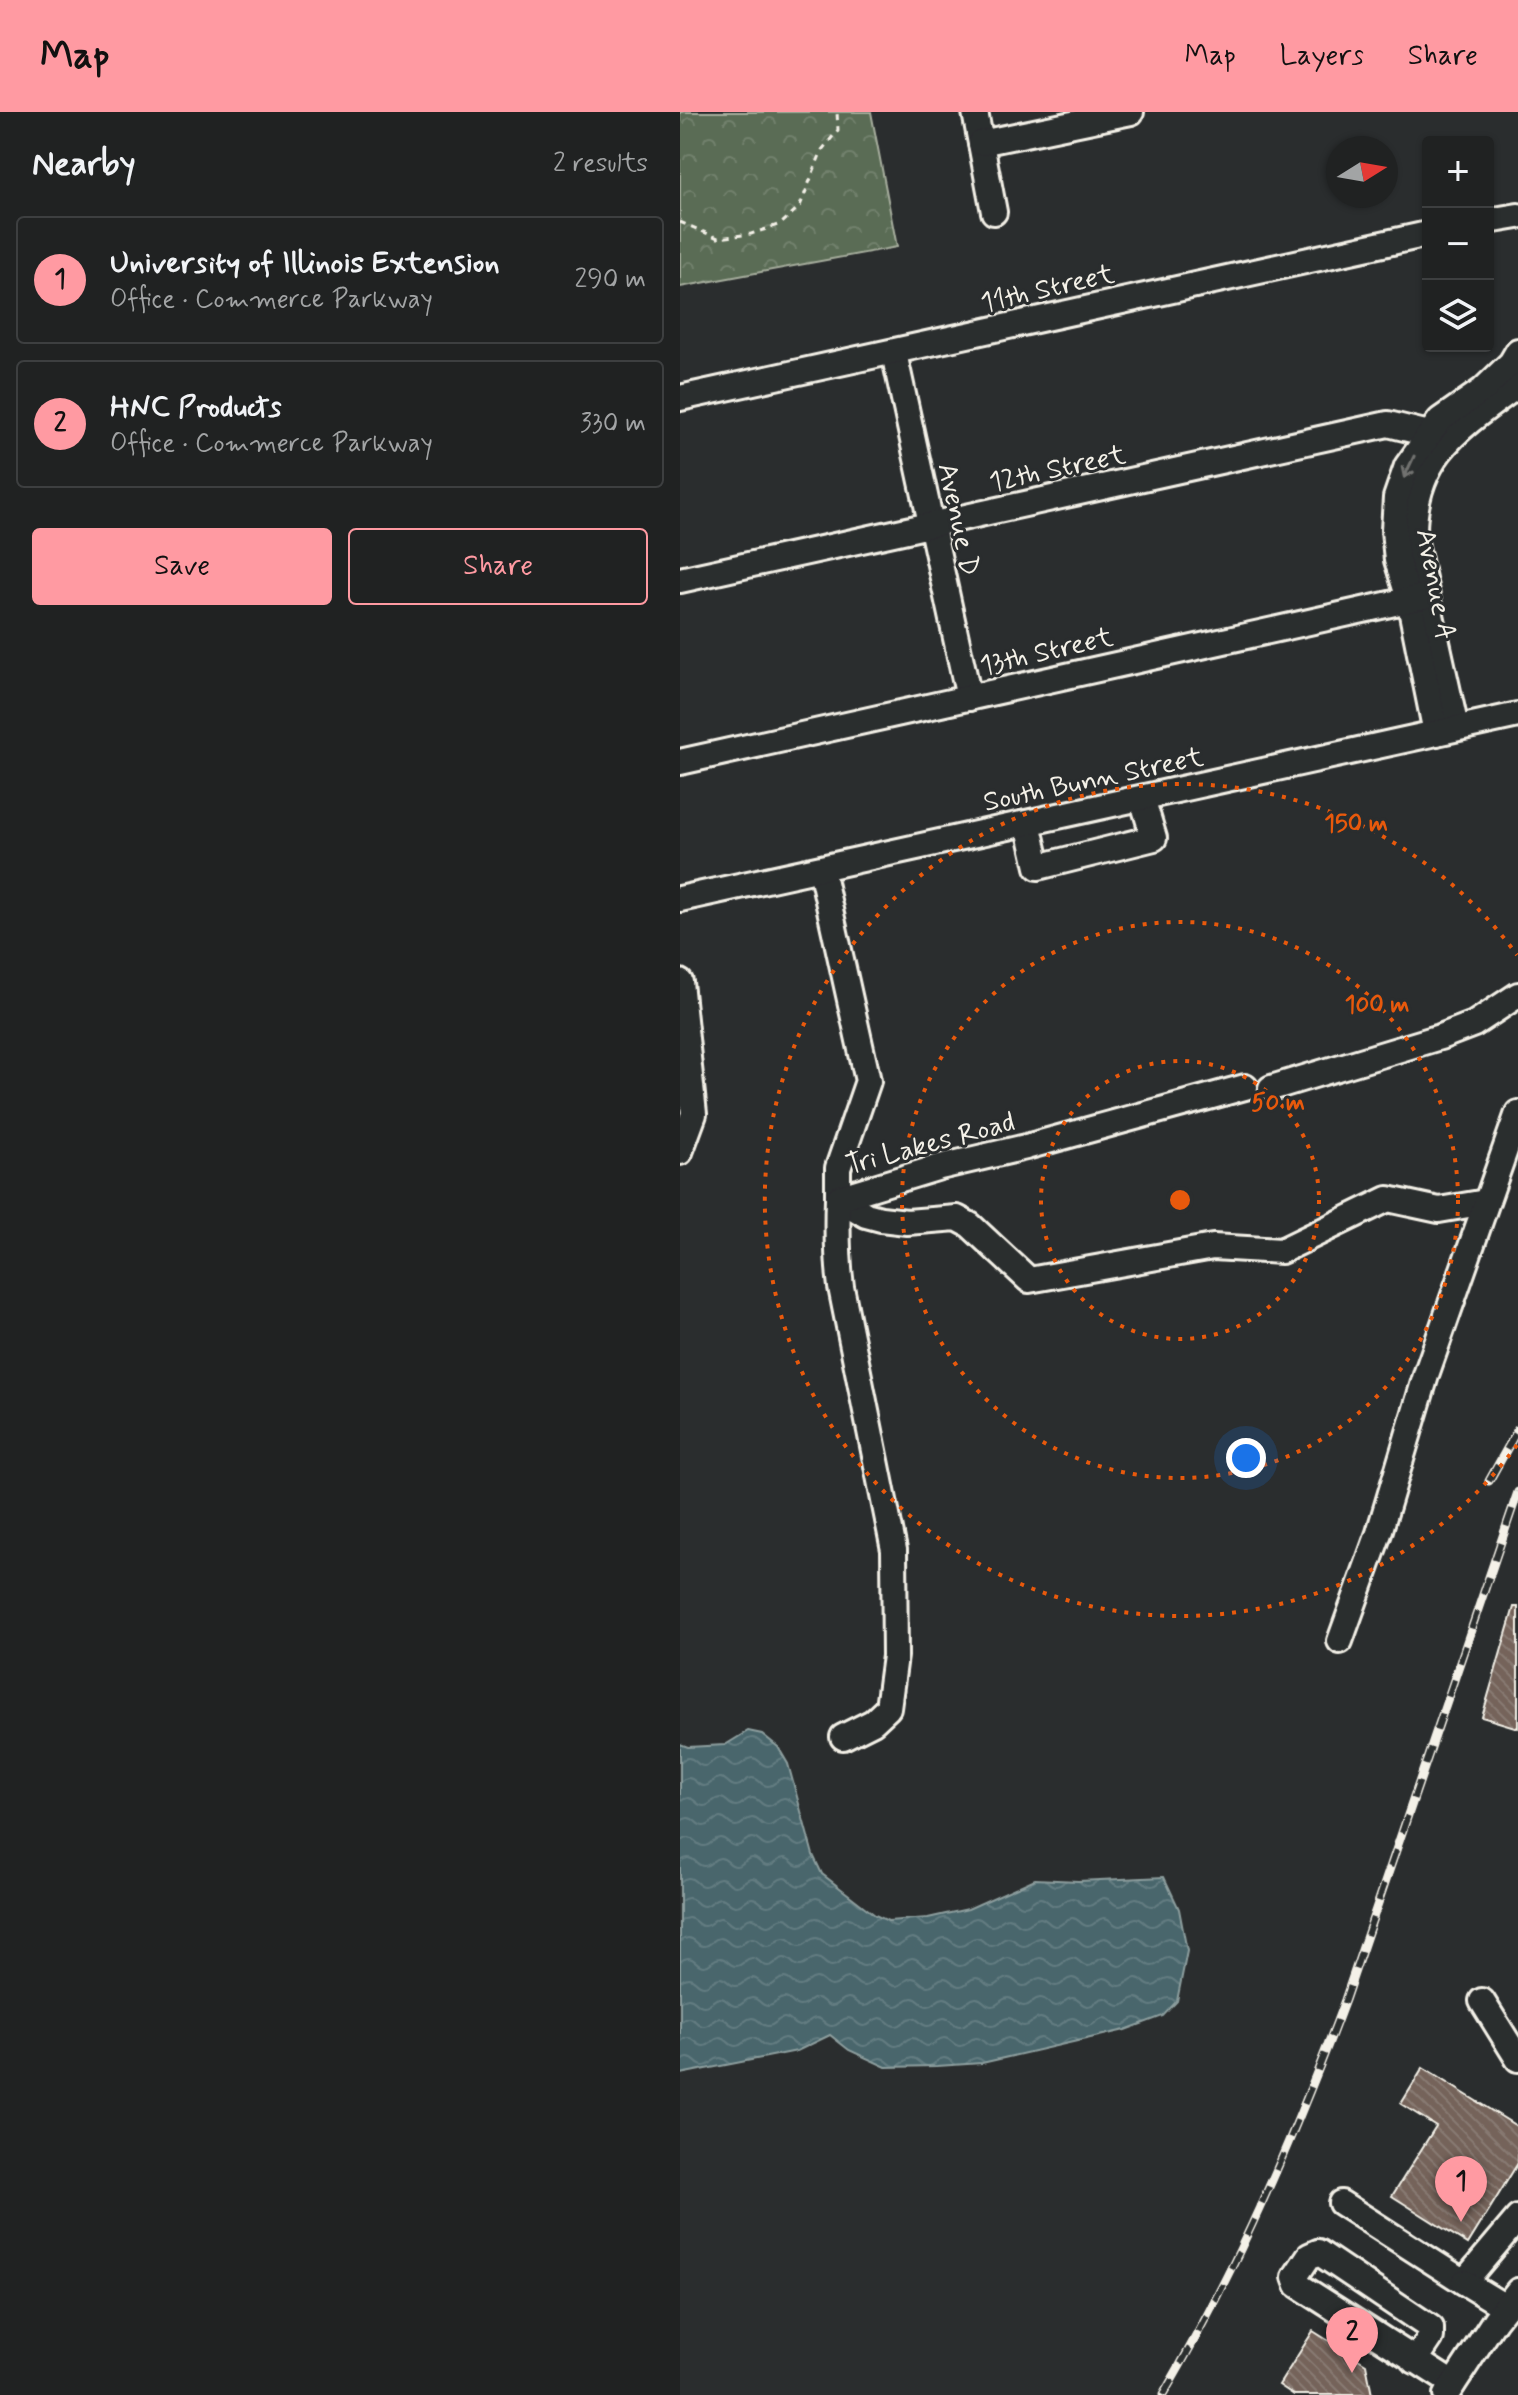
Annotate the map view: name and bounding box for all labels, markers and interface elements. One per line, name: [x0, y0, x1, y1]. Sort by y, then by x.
text: Map: [40, 32, 110, 81]
text: Map: [1185, 38, 1236, 75]
text: Layers: [1280, 38, 1364, 75]
text: Share: [1408, 38, 1478, 75]
north arrow: [1326, 136, 1398, 208]
map controls: [1422, 136, 1494, 352]
button: +: [1422, 136, 1494, 208]
text: Nearby: [32, 142, 136, 187]
text: 2 results: [553, 147, 648, 181]
button: −: [1422, 208, 1494, 280]
text: University of Illinois Extension: [110, 244, 500, 283]
street label: 11th Street: [977, 256, 1118, 323]
text: 1: [54, 263, 66, 297]
text: 290 m: [574, 263, 646, 297]
button: layers: [1422, 280, 1494, 352]
text: Office · Commerce Parkway: [110, 283, 433, 317]
text: HNC Products: [110, 388, 281, 427]
text: 2: [54, 407, 66, 441]
text: 330 m: [580, 407, 646, 441]
text: Office · Commerce Parkway: [110, 427, 433, 461]
street label: 12th Street: [986, 437, 1130, 502]
one-way arrow: [1401, 454, 1416, 478]
street label: Avenue D: [928, 460, 988, 579]
street label: Avenue A: [1406, 525, 1463, 643]
button: Save: [32, 528, 332, 605]
button: Share: [348, 528, 648, 605]
street label: 13th Street: [976, 619, 1117, 686]
street label: South Bunn Street: [980, 739, 1207, 822]
text: 150 m: [1324, 809, 1388, 840]
text: 100 m: [1345, 990, 1409, 1021]
text: 50 m: [1251, 1088, 1305, 1119]
street label: Tri Lakes Road: [842, 1104, 1019, 1185]
centre of rings: [1166, 1186, 1194, 1214]
your location: [1226, 1438, 1266, 1478]
pin: 1: [1435, 2156, 1487, 2222]
pin: 2: [1326, 2307, 1378, 2373]

